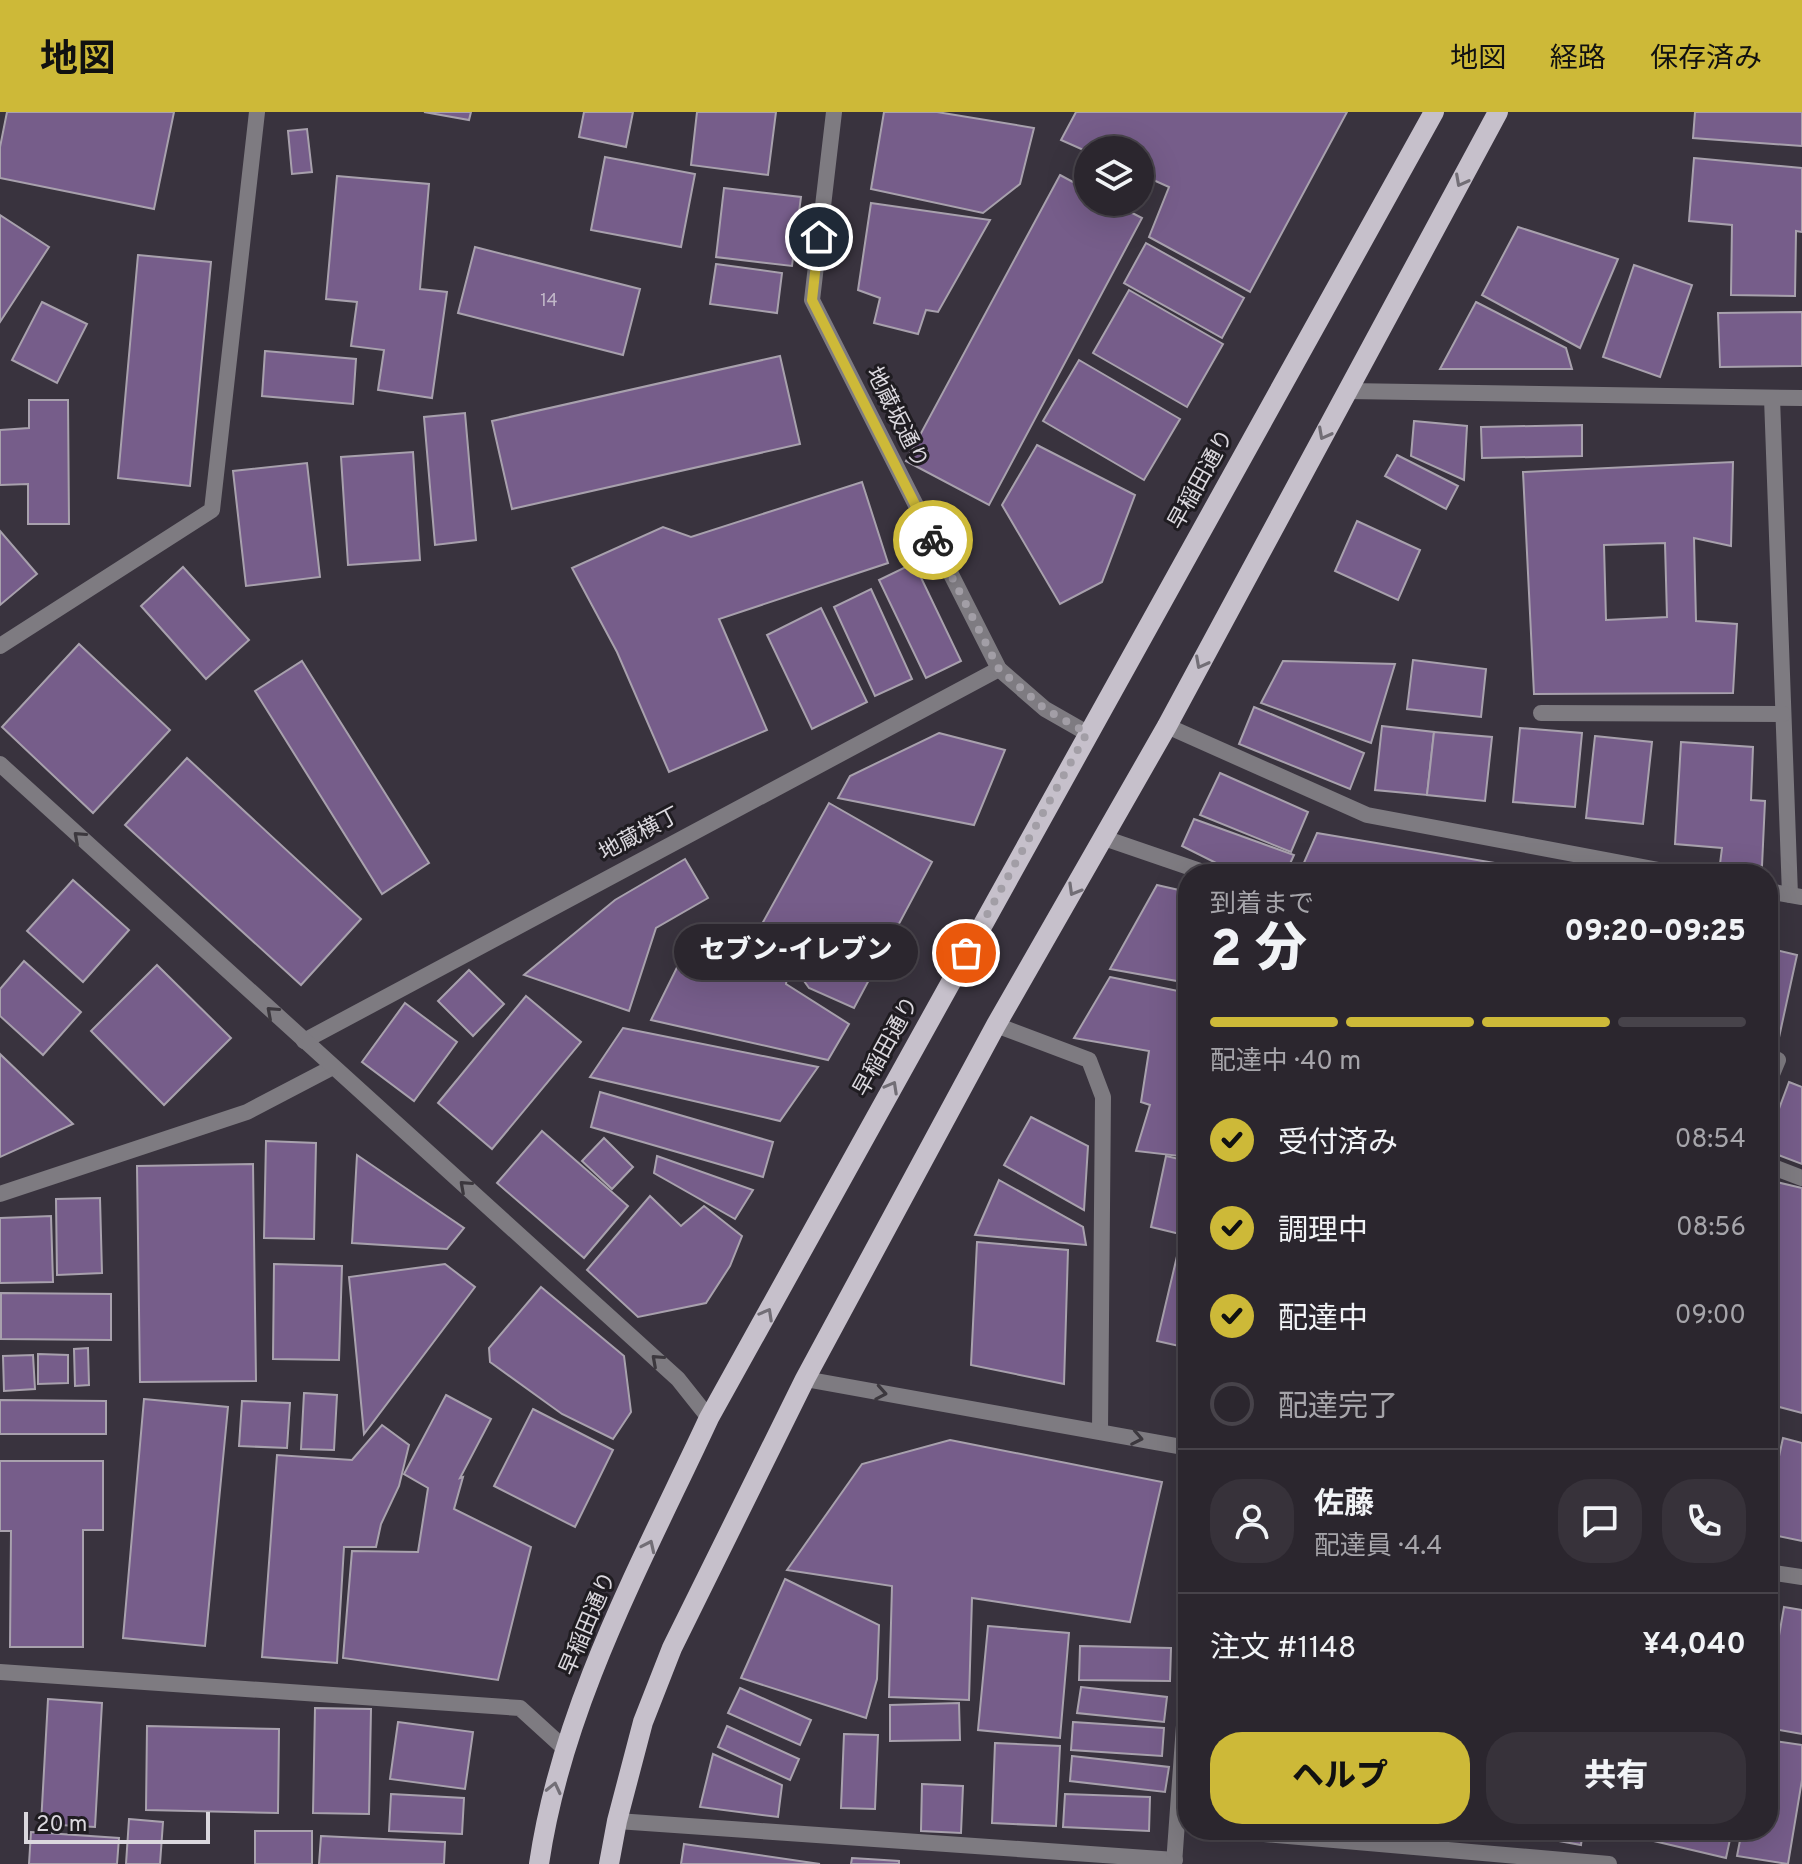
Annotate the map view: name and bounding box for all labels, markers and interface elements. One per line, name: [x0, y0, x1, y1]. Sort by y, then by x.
text: 地図: [40, 37, 116, 86]
text: 地図: [1450, 42, 1506, 78]
text: 経路: [1550, 42, 1606, 78]
text: 保存済み: [1650, 42, 1762, 78]
map controls: [1074, 136, 1154, 216]
button: layers: [1074, 136, 1154, 216]
one-way arrow: [1456, 172, 1471, 187]
pin: [785, 203, 853, 271]
icon: home: [797, 215, 841, 259]
house number: 14: [540, 290, 558, 313]
street label: 地蔵坂通り: [859, 363, 933, 473]
street label: 早稲田通り: [1164, 425, 1240, 535]
one-way arrow: [1319, 426, 1334, 440]
courier: [893, 500, 973, 580]
icon: bike: [911, 518, 955, 562]
one-way arrow: [1196, 655, 1211, 669]
street label: 地蔵横丁: [595, 802, 685, 868]
one-way arrow: [74, 832, 89, 846]
one-way arrow: [1068, 881, 1084, 895]
text: 到着まで: [1210, 889, 1314, 922]
text: 09:20–09:25: [1564, 914, 1746, 951]
pin: [932, 919, 1000, 987]
text: 2 分: [1210, 919, 1307, 985]
callout: セブン-イレブン: [674, 925, 918, 981]
icon: bag: [944, 931, 988, 975]
text: セブン-イレブン: [700, 935, 892, 968]
street label: 早稲田通り: [849, 992, 925, 1102]
one-way arrow: [266, 1007, 281, 1021]
text: 配達中 · 40 m: [1210, 1046, 1361, 1079]
one-way arrow: [883, 1080, 898, 1095]
icon: check: [1210, 1118, 1254, 1162]
text: 08:54: [1675, 1124, 1746, 1157]
text: 受付済み: [1278, 1126, 1398, 1163]
one-way arrow: [459, 1181, 474, 1196]
icon: check: [1210, 1206, 1254, 1250]
text: 08:56: [1676, 1212, 1746, 1245]
text: 調理中: [1278, 1214, 1368, 1251]
icon: check: [1210, 1294, 1254, 1338]
text: 09:00: [1675, 1300, 1746, 1333]
text: 配達中: [1278, 1302, 1368, 1339]
one-way arrow: [757, 1308, 772, 1323]
one-way arrow: [652, 1356, 667, 1370]
one-way arrow: [874, 1384, 888, 1401]
text: 配達完了: [1278, 1390, 1398, 1427]
one-way arrow: [1131, 1428, 1144, 1445]
button: person: [1210, 1479, 1294, 1563]
button: chat: [1558, 1479, 1642, 1563]
button: phone: [1662, 1479, 1746, 1563]
text: 佐藤: [1314, 1487, 1374, 1524]
text: 配達員 · 4.4: [1314, 1531, 1442, 1564]
one-way arrow: [639, 1540, 655, 1554]
street label: 早稲田通り: [555, 1568, 623, 1680]
text: ¥4,040: [1642, 1627, 1746, 1664]
text: 注文 #1148: [1210, 1631, 1356, 1668]
button: ヘルプ: [1210, 1732, 1470, 1824]
button: 共有: [1486, 1732, 1746, 1824]
one-way arrow: [545, 1781, 562, 1795]
scale bar: [24, 1808, 210, 1844]
text: 20 m: [36, 1812, 87, 1839]

